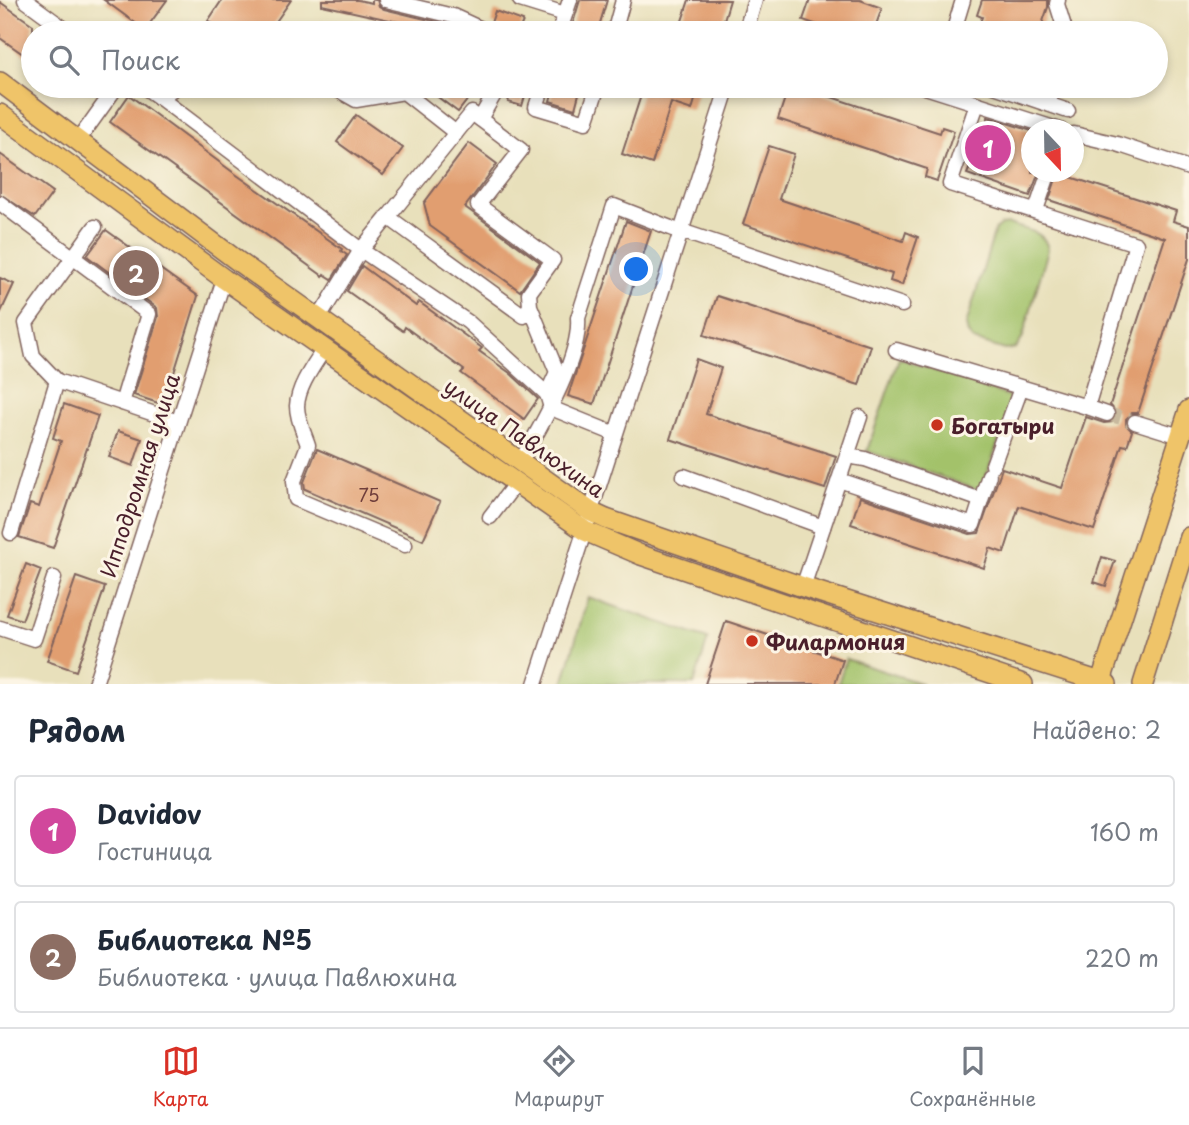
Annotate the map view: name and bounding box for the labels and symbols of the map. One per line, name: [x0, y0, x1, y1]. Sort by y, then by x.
north arrow: [1021, 119, 1084, 182]
pin: 1: [965, 122, 1011, 174]
pin: 2: [113, 247, 159, 299]
your location: [619, 252, 653, 286]
street label: Ипподромная улица: [91, 368, 187, 581]
street label: улица Павлюхина: [438, 369, 613, 505]
place label: Богатыри: [951, 409, 1055, 441]
marker: Богатыри: [929, 417, 945, 433]
house number: 75: [359, 481, 380, 508]
place label: Филармония: [766, 625, 905, 657]
marker: Филармония: [744, 633, 760, 649]

